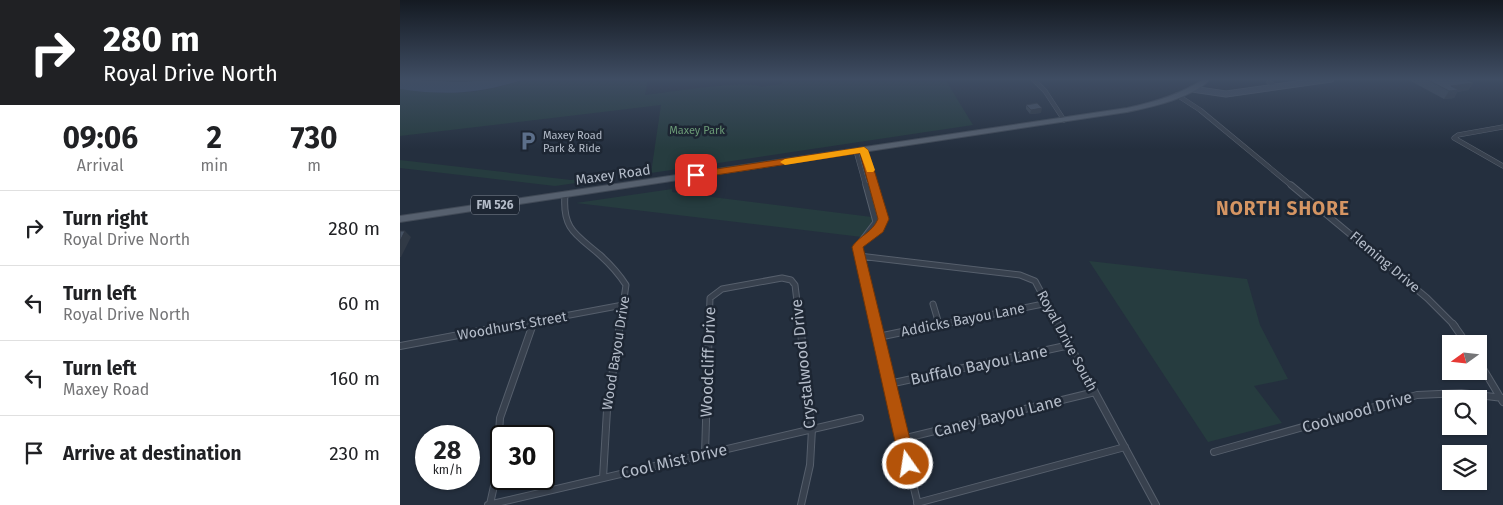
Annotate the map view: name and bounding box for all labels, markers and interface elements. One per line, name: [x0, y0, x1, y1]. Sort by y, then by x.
text: 280 m: [103, 18, 200, 60]
icon: right: [20, 20, 85, 85]
text: Royal Drive North: [103, 60, 278, 87]
text: 09:06: [62, 120, 138, 156]
text: 2: [207, 120, 222, 156]
text: 730: [291, 120, 338, 156]
park label: Maxey Park: [669, 124, 725, 137]
place label: Maxey Road Park & Ride: [543, 129, 602, 155]
parking icon: Maxey Road Park & Ride: [517, 130, 539, 152]
pin: [675, 154, 717, 196]
text: Arrival: [77, 156, 124, 175]
text: min: [201, 156, 228, 175]
text: m: [307, 156, 321, 175]
street label: Maxey Road: [574, 161, 652, 189]
icon: arrive: [682, 161, 710, 189]
road number: FM 526: [471, 196, 519, 214]
district label: NORTH SHORE: [1216, 197, 1350, 220]
text: Turn right: [63, 207, 148, 230]
icon: right: [20, 214, 48, 242]
text: 280 m: [328, 217, 380, 240]
street label: Fleming Drive: [1346, 228, 1424, 296]
text: Royal Drive North: [63, 230, 190, 249]
text: Turn left: [63, 282, 137, 305]
street label: Royal Drive South: [1033, 288, 1101, 394]
icon: left: [20, 289, 48, 317]
text: 60 m: [338, 292, 380, 315]
street label: Wood Bayou Drive: [599, 295, 633, 411]
street label: Crystalwood Drive: [787, 298, 819, 430]
street label: Addicks Bayou Lane: [900, 300, 1026, 340]
text: Royal Drive North: [63, 305, 190, 324]
street label: Woodcliff Drive: [697, 306, 719, 418]
street label: Woodhurst Street: [456, 308, 569, 344]
north arrow: [1442, 335, 1488, 380]
map controls: [1442, 335, 1487, 490]
street label: Buffalo Bayou Lane: [909, 341, 1049, 389]
text: Turn left: [63, 357, 137, 380]
icon: left: [20, 364, 48, 392]
text: 160 m: [330, 367, 380, 390]
text: Maxey Road: [63, 380, 149, 399]
street label: Coolwood Drive: [1300, 387, 1414, 437]
button: search: [1442, 390, 1487, 435]
street label: Caney Bayou Lane: [932, 391, 1064, 441]
speed limit sign: 30: [490, 425, 555, 490]
text: 28: [434, 436, 461, 466]
position arrow: [881, 437, 933, 489]
icon: arrive: [20, 439, 48, 467]
street label: Cool Mist Drive: [619, 440, 729, 482]
text: Arrive at destination: [63, 442, 242, 465]
text: 230 m: [329, 442, 380, 465]
button: layers: [1442, 445, 1487, 490]
text: km/h: [433, 463, 462, 477]

